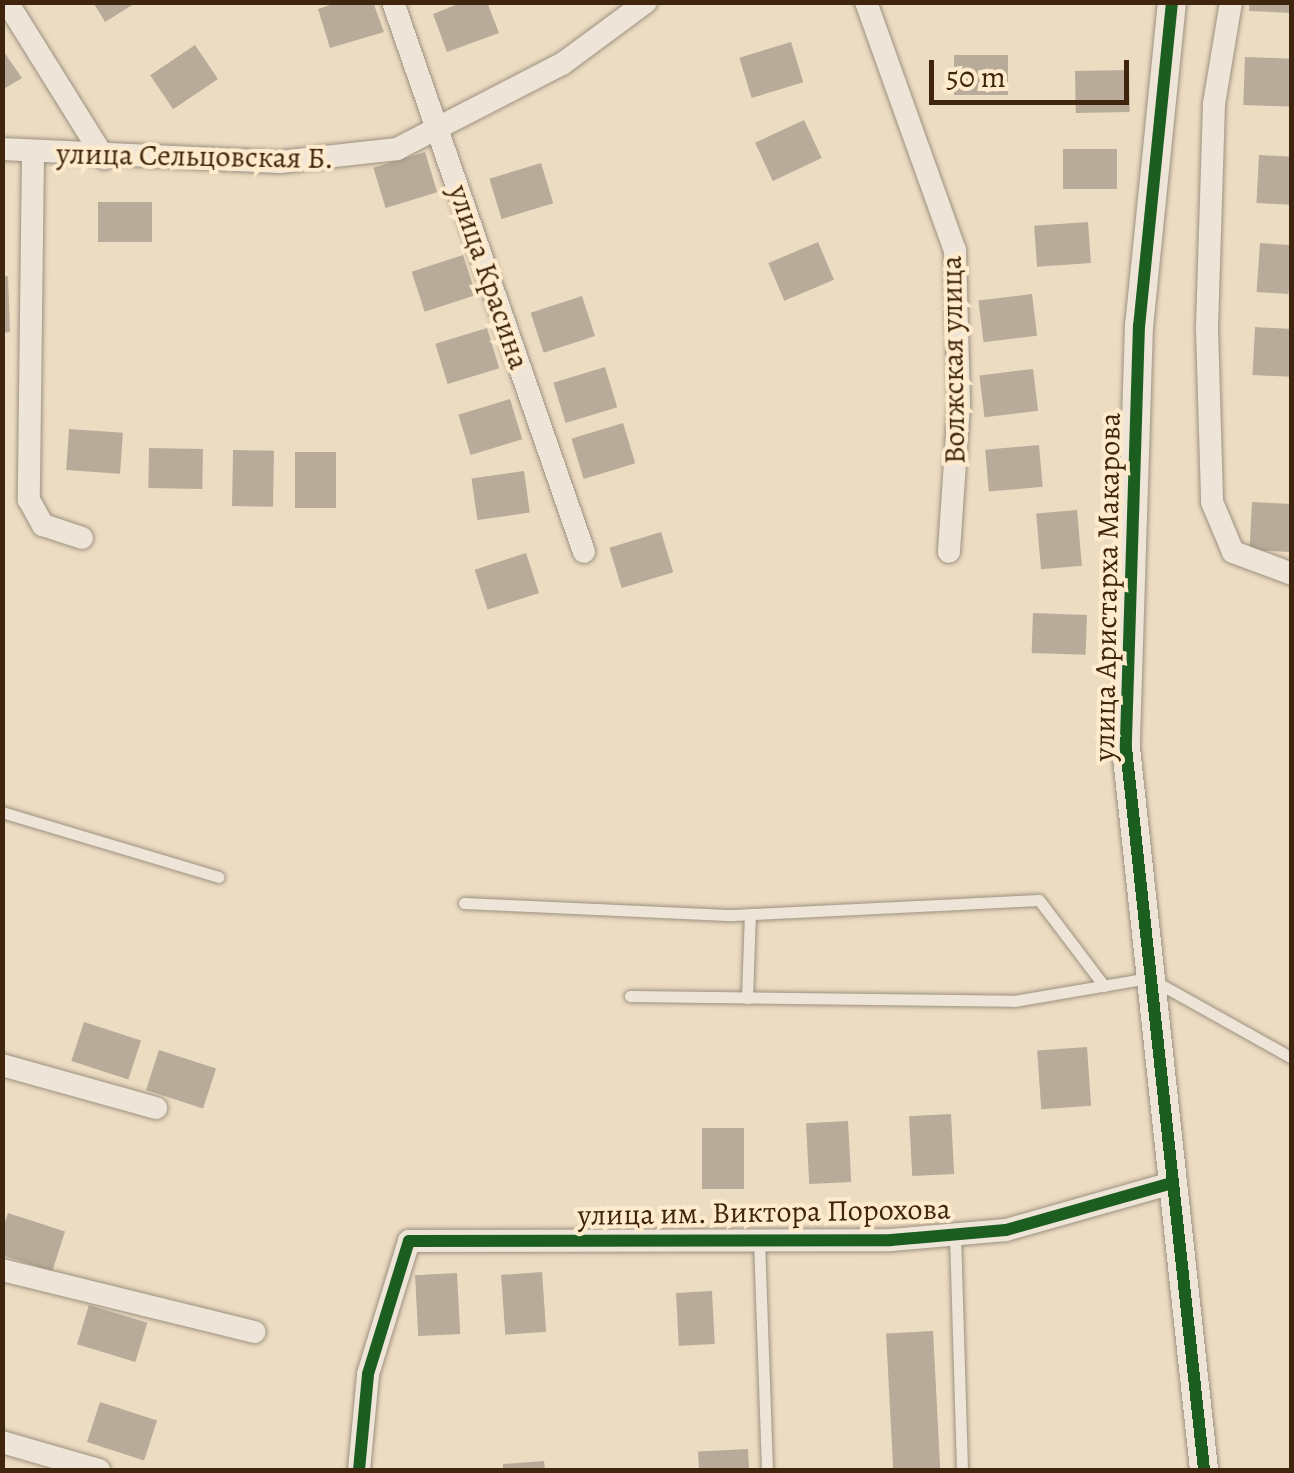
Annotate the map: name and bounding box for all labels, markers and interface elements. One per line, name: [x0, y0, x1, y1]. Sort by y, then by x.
scale bar: [934, 40, 1134, 102]
text: 50 m: [946, 57, 1006, 97]
street label: улица Сельцовская Б.: [56, 136, 334, 176]
street label: улица Красина: [441, 180, 537, 374]
street label: Волжская улица: [933, 255, 973, 465]
street label: улица Аристарха Макарова: [1086, 412, 1128, 762]
street label: улица им. Виктора Порохова: [577, 1191, 951, 1233]

